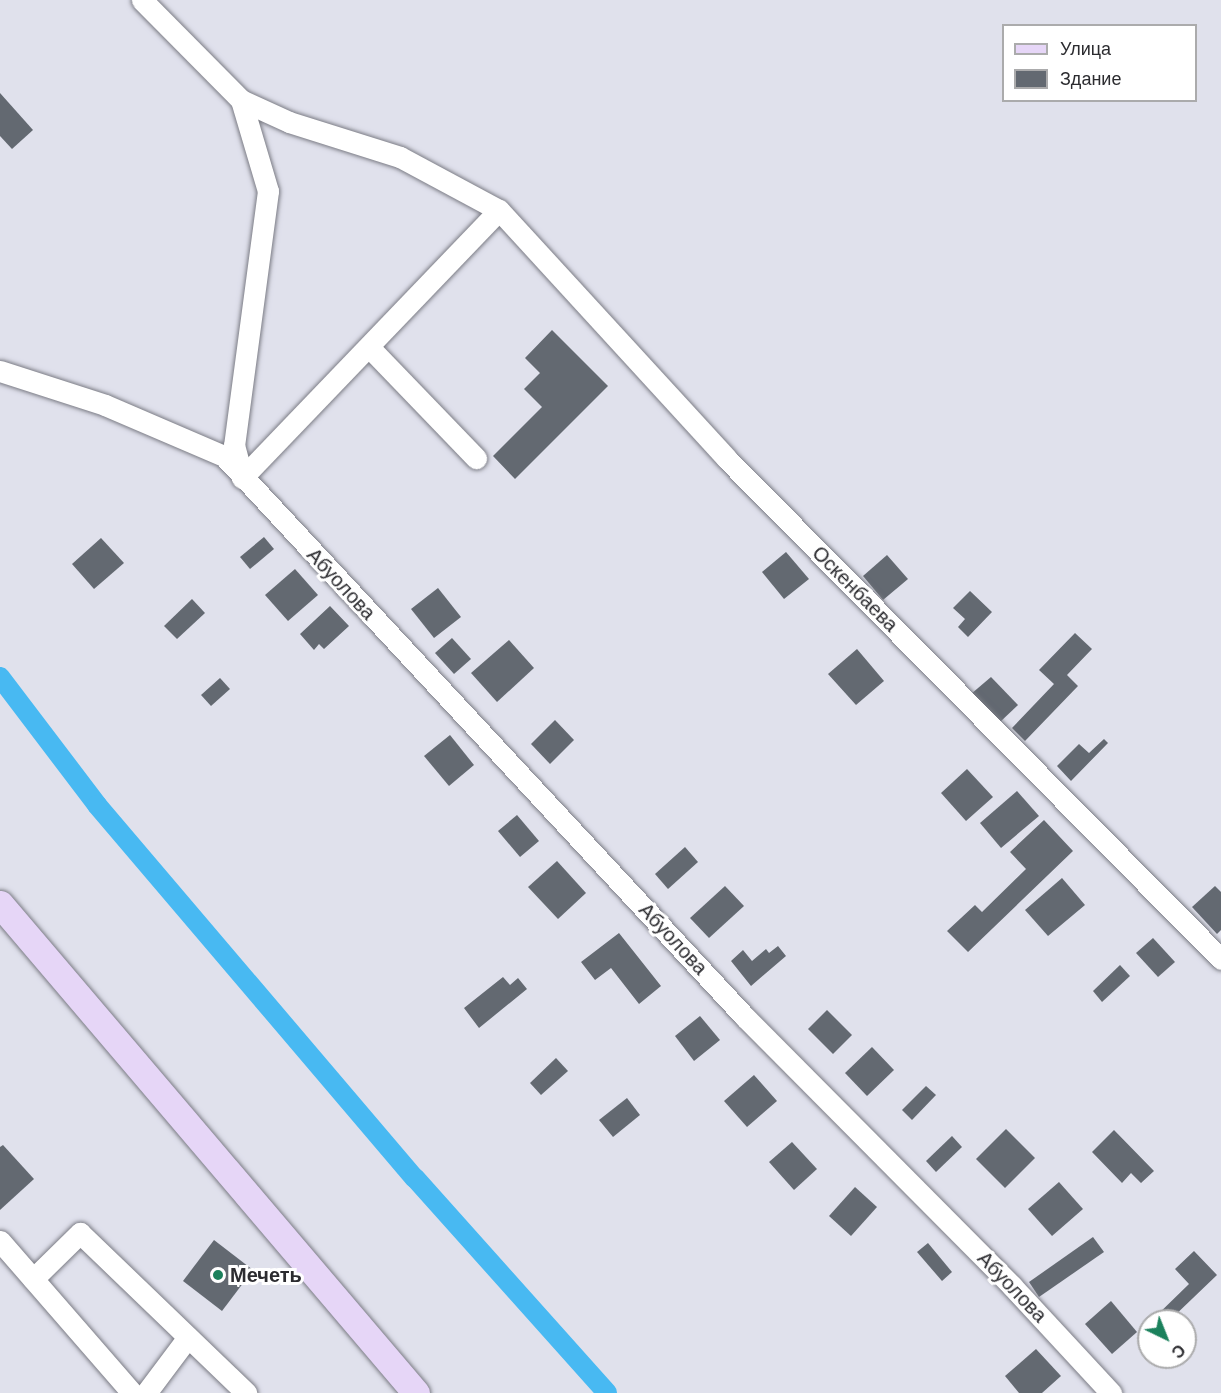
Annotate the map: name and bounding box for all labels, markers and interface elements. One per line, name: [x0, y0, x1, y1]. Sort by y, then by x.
legend: [1002, 24, 1197, 102]
text: Улица: [1060, 39, 1111, 59]
text: Здание: [1060, 69, 1121, 89]
street label: Оскенбаева: [807, 541, 903, 637]
street label: Абуолова: [302, 543, 380, 625]
street label: Абуолова: [634, 898, 712, 980]
street label: Абуолова: [972, 1247, 1052, 1327]
place label: Мечеть: [230, 1263, 302, 1287]
marker: Мечеть: [211, 1268, 225, 1282]
north arrow: [1137, 1309, 1197, 1369]
text: С: [1168, 1341, 1188, 1361]

